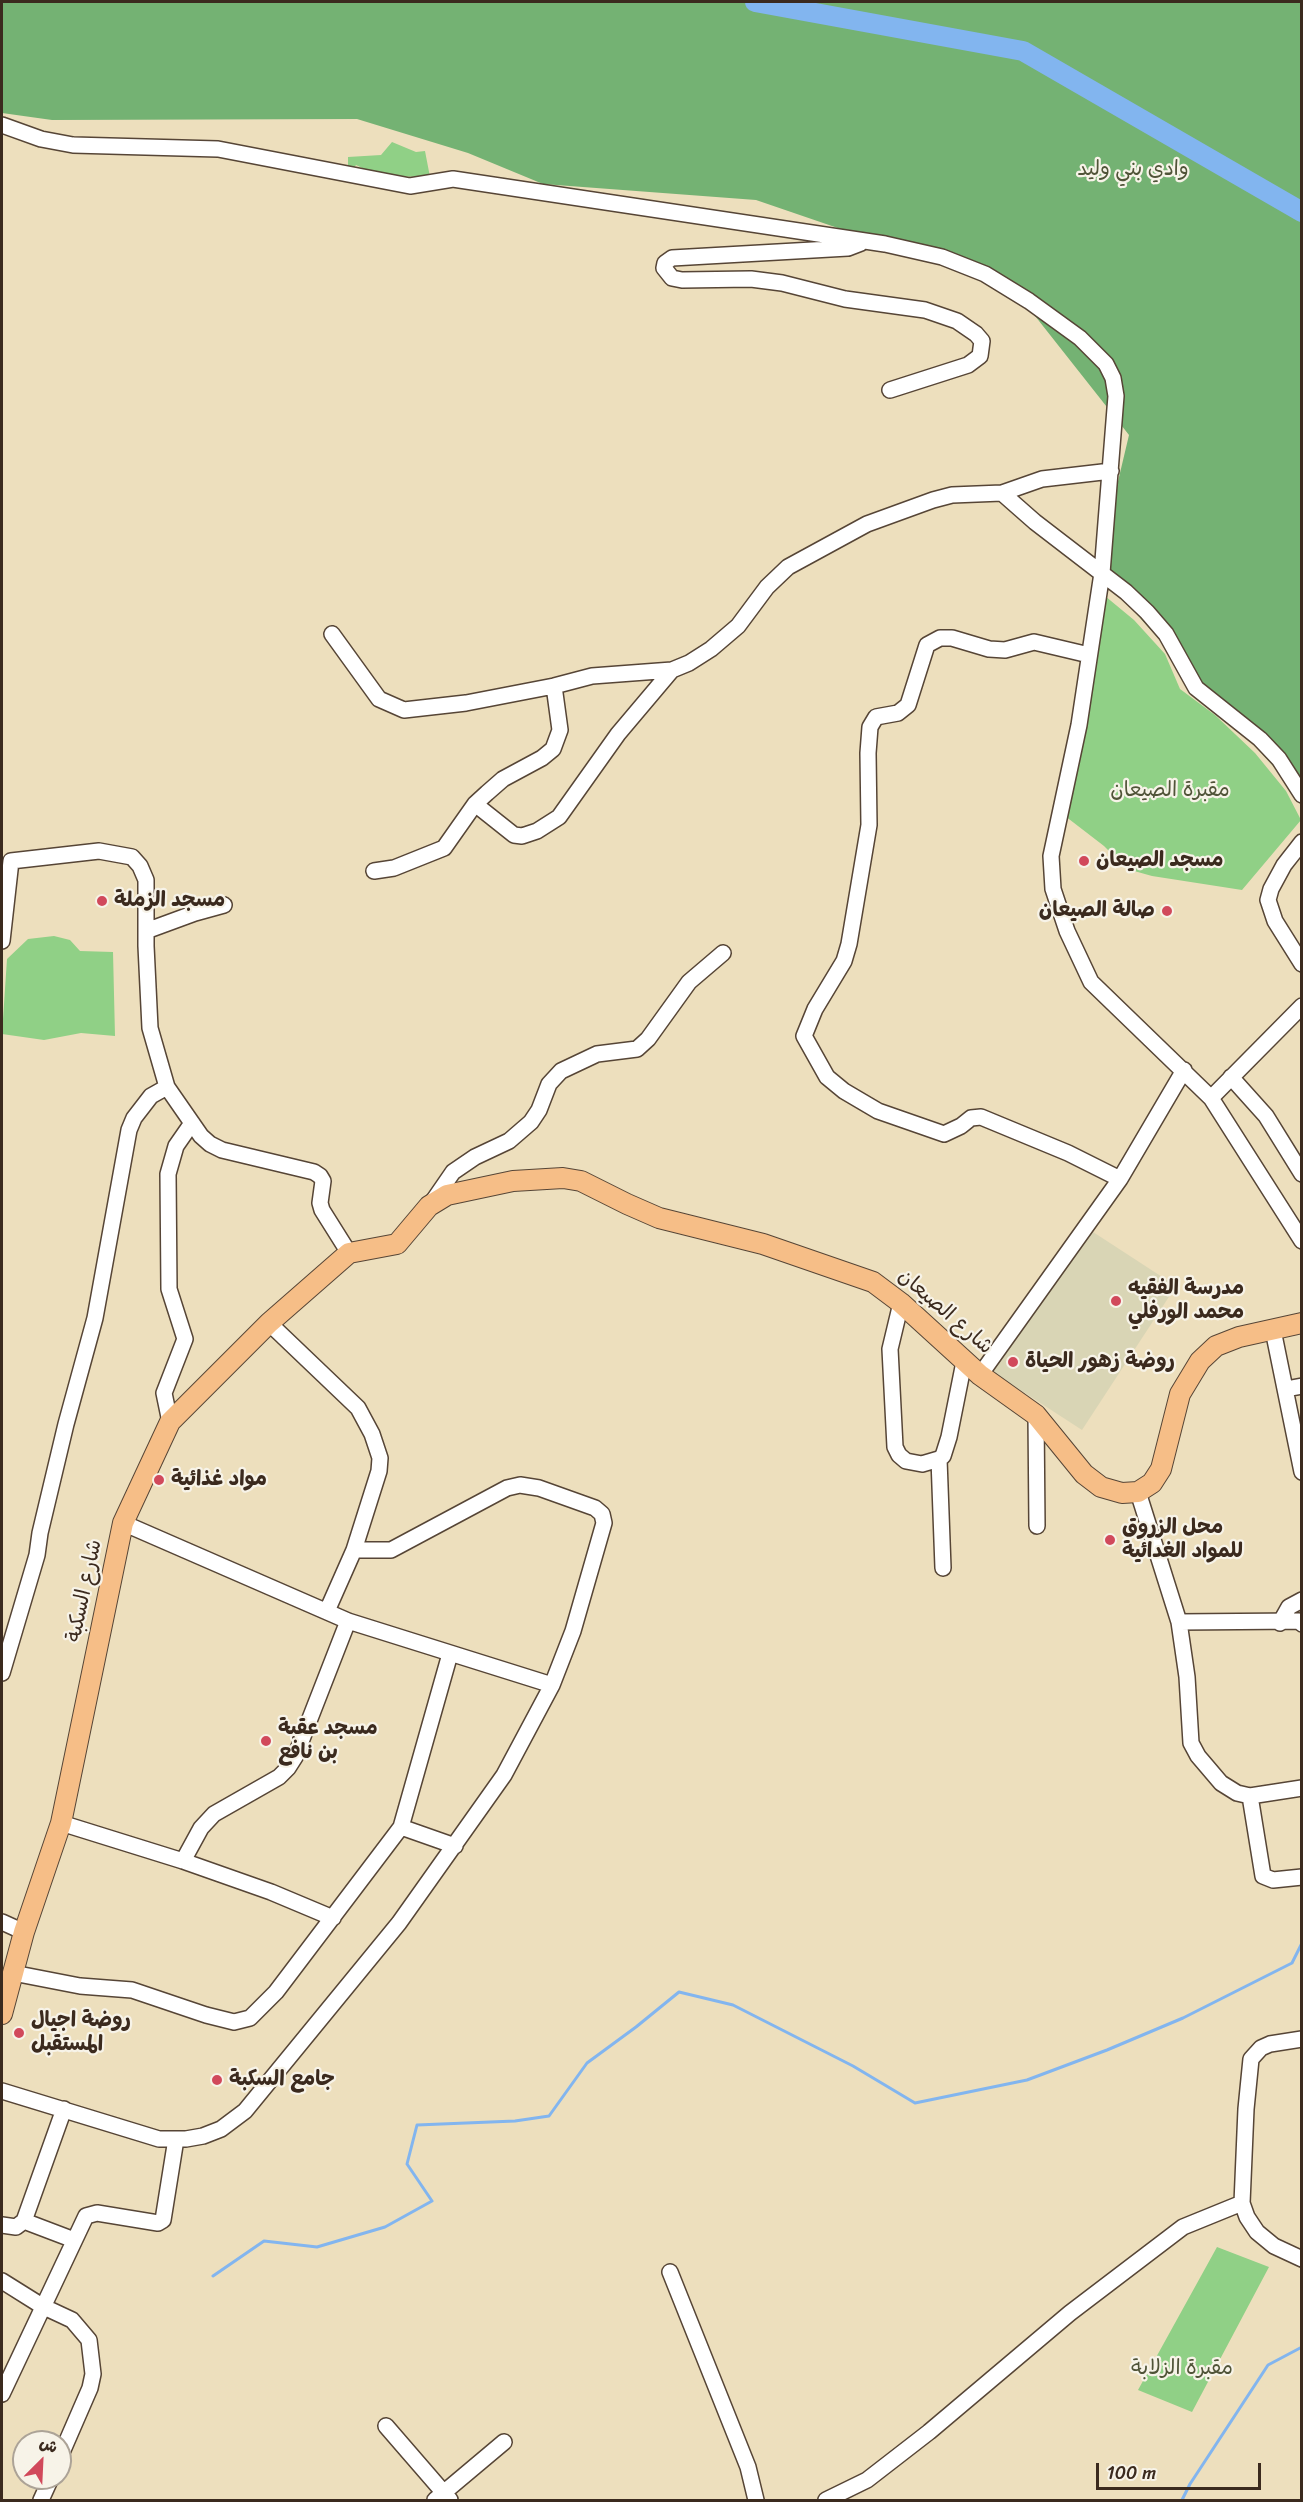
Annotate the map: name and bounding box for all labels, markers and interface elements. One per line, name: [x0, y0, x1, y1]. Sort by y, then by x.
park label: وادي بني وليد: [1077, 157, 1189, 183]
park label: مقبرة الصيعان: [1110, 778, 1230, 804]
place label: مسجد الصيعان: [1096, 848, 1223, 874]
marker: مسجد الصيعان: [1077, 854, 1091, 868]
place label: مسجد الزملة: [114, 888, 225, 914]
marker: مسجد الزملة: [95, 894, 109, 908]
place label: صالة الصيعان: [1039, 898, 1155, 924]
marker: صالة الصيعان: [1160, 904, 1174, 918]
street label: شارع الصيعان: [892, 1264, 998, 1360]
place label: مدرسة الفقيه محمد الورفلي: [1128, 1276, 1244, 1326]
marker: مدرسة الفقيه محمد الورفلي: [1109, 1294, 1123, 1308]
place label: روضة زهور الحياة: [1025, 1349, 1175, 1375]
marker: روضة زهور الحياة: [1006, 1355, 1020, 1369]
place label: مواد غذائية: [171, 1467, 267, 1493]
marker: مواد غذائية: [152, 1473, 166, 1487]
place label: محل الزروق للمواد الغدائية: [1122, 1515, 1243, 1565]
marker: محل الزروق للمواد الغدائية: [1103, 1533, 1117, 1547]
street label: شارع السكبة: [62, 1537, 108, 1645]
place label: مسجد عقبة بن نافع: [278, 1716, 378, 1766]
marker: مسجد عقبة بن نافع: [259, 1734, 273, 1748]
place label: روضة اجيال المستقبل: [31, 2008, 131, 2058]
marker: روضة اجيال المستقبل: [12, 2026, 26, 2040]
place label: جامع السكبة: [229, 2067, 335, 2093]
marker: جامع السكبة: [210, 2073, 224, 2087]
park label: مقبرة الزلابة: [1131, 2356, 1233, 2382]
text: ش: [35, 2428, 63, 2462]
north arrow: [12, 2430, 72, 2490]
scale bar: [1099, 2451, 1264, 2489]
text: 100 m: [1107, 2457, 1156, 2489]

